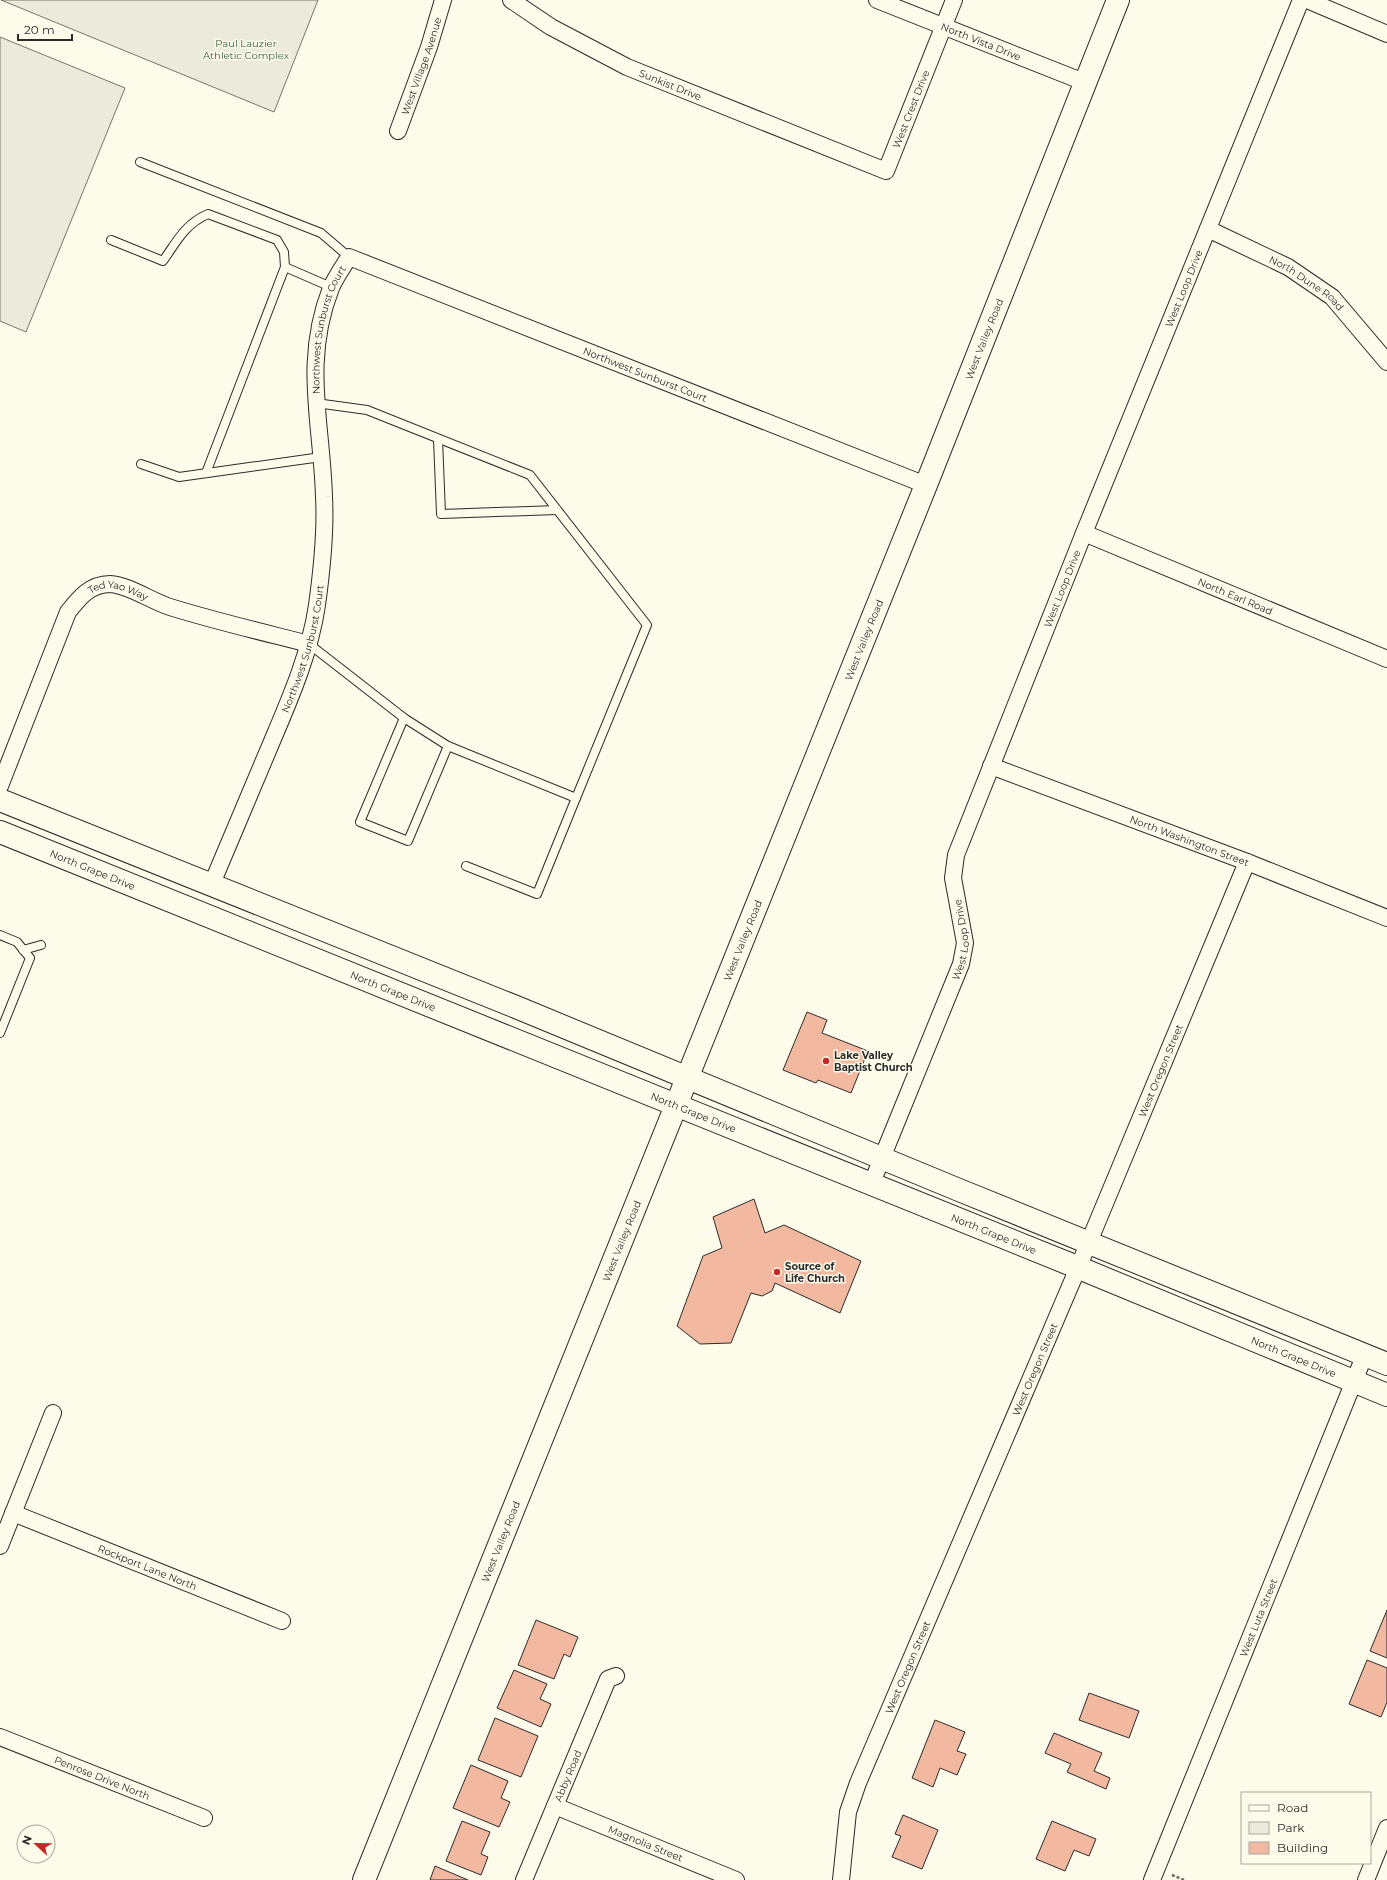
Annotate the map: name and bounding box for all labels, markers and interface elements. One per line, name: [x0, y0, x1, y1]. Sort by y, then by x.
scale bar: [18, 16, 72, 42]
street label: West Village Avenue: [398, 16, 444, 117]
street label: North Vista Drive: [939, 20, 1023, 63]
text: 20 m: [24, 22, 55, 37]
park label: Paul Lauzier Athletic Complex: [203, 37, 290, 62]
street label: Sunkist Drive: [637, 66, 704, 103]
street label: West Crest Drive: [889, 68, 932, 150]
street label: West Loop Drive: [1162, 248, 1205, 329]
street label: North Dune Road: [1267, 253, 1347, 313]
street label: Northwest Sunburst Court: [309, 263, 349, 394]
street label: West Valley Road: [962, 297, 1006, 381]
street label: Northwest Sunburst Court: [581, 344, 709, 404]
street label: West Loop Drive: [1041, 548, 1083, 629]
street label: North Earl Road: [1196, 575, 1275, 617]
street label: Ted Yao Way: [85, 577, 151, 603]
street label: Northwest Sunburst Court: [278, 584, 326, 715]
street label: West Valley Road: [841, 597, 886, 682]
street label: North Washington Street: [1128, 812, 1251, 869]
street label: North Grape Drive: [48, 846, 137, 893]
street label: West Valley Road: [720, 898, 765, 983]
street label: West Loop Drive: [949, 898, 972, 982]
street label: North Grape Drive: [349, 968, 438, 1014]
street label: West Oregon Street: [1135, 1022, 1185, 1119]
place label: Lake Valley Baptist Church: [834, 1049, 913, 1074]
marker: Lake Valley Baptist Church: [821, 1056, 831, 1066]
street label: North Grape Drive: [649, 1089, 738, 1135]
street label: West Valley Road: [599, 1199, 644, 1283]
street label: North Grape Drive: [949, 1210, 1039, 1257]
place label: Source of Life Church: [785, 1260, 845, 1285]
marker: Source of Life Church: [772, 1267, 782, 1277]
street label: West Oregon Street: [1009, 1321, 1060, 1417]
street label: North Grape Drive: [1249, 1333, 1338, 1380]
street label: West Valley Road: [478, 1499, 523, 1584]
street label: Rockport Lane North: [96, 1541, 199, 1593]
street label: West Luta Street: [1237, 1577, 1280, 1659]
street label: West Oregon Street: [882, 1619, 933, 1715]
street label: Abby Road: [551, 1748, 584, 1804]
street label: Penrose Drive North: [52, 1753, 152, 1802]
legend: [1241, 1792, 1371, 1864]
text: Road: [1277, 1800, 1308, 1815]
text: Park: [1277, 1820, 1305, 1835]
street label: Magnolia Street: [606, 1822, 685, 1864]
north arrow: [16, 1824, 56, 1864]
text: N: [19, 1834, 35, 1847]
text: Building: [1277, 1840, 1328, 1855]

